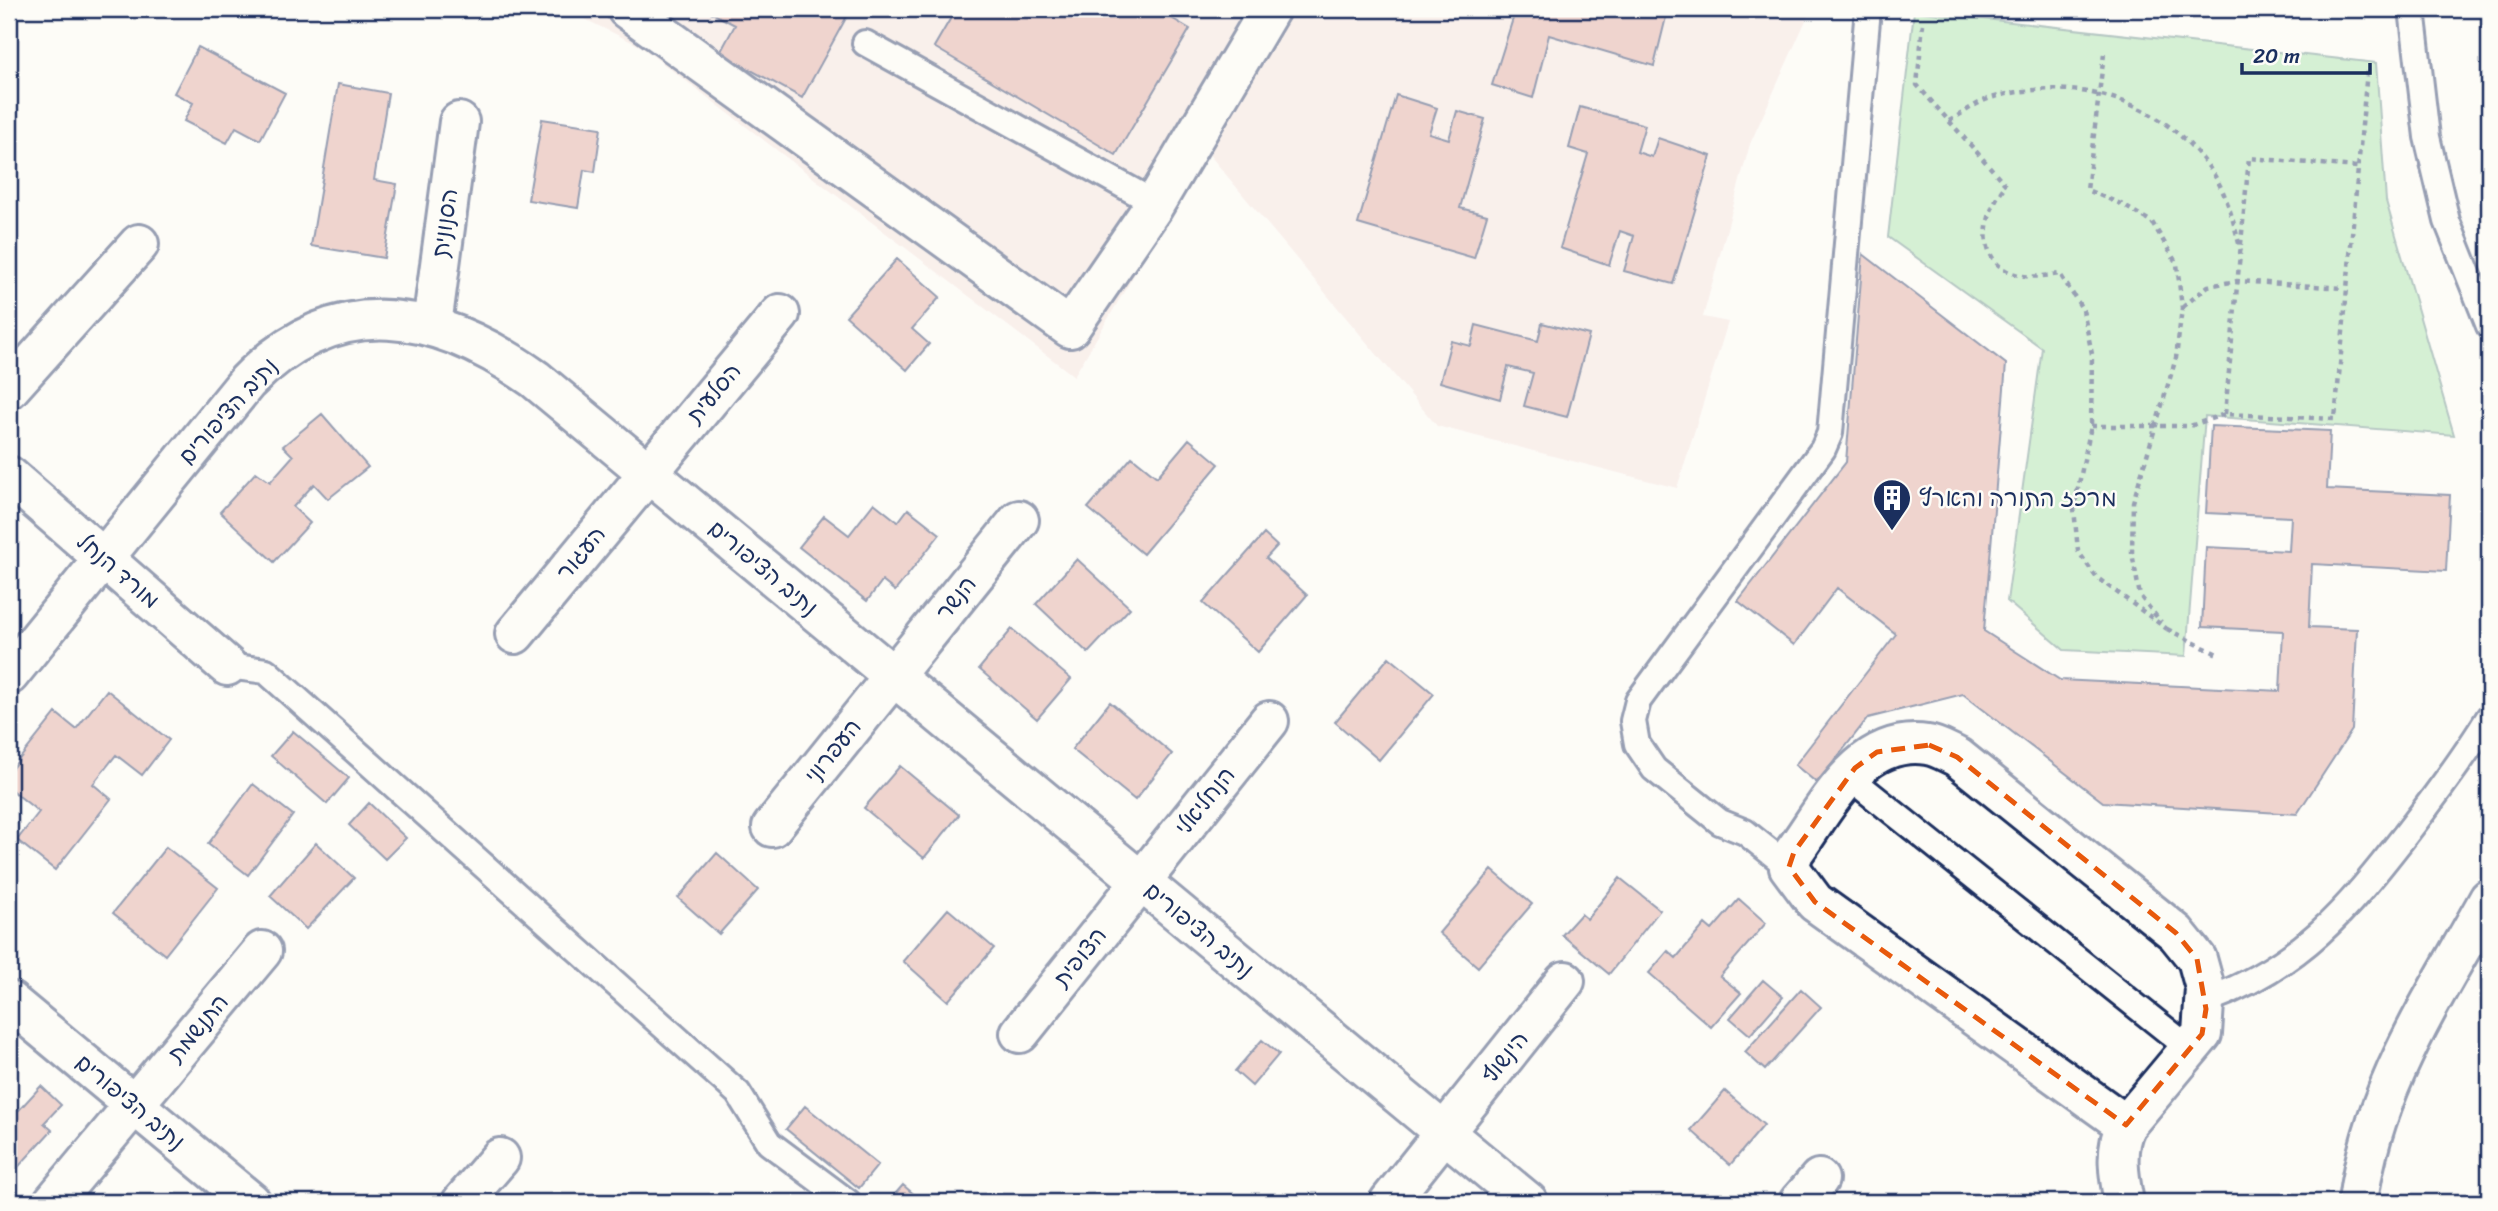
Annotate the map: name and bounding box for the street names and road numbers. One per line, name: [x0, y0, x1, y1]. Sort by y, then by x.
street label: הסנונית: [420, 186, 470, 260]
street label: נתיב הציפורים: [168, 348, 288, 474]
street label: הסלעית: [675, 353, 752, 434]
street label: נתיב הציפורים: [699, 509, 827, 627]
street label: העגור: [545, 516, 617, 590]
street label: מורד הנחל: [67, 523, 169, 619]
street label: הנשר: [925, 566, 987, 630]
street label: העפרוני: [794, 709, 872, 793]
street label: הנחליאלי: [1164, 757, 1246, 845]
street label: נתיב הציפורים: [1135, 871, 1263, 989]
street label: הצופית: [1042, 917, 1118, 997]
street label: התנשמת: [156, 984, 239, 1073]
street label: הינשוף: [1470, 1021, 1540, 1093]
street label: נתיב הציפורים: [66, 1043, 194, 1161]

